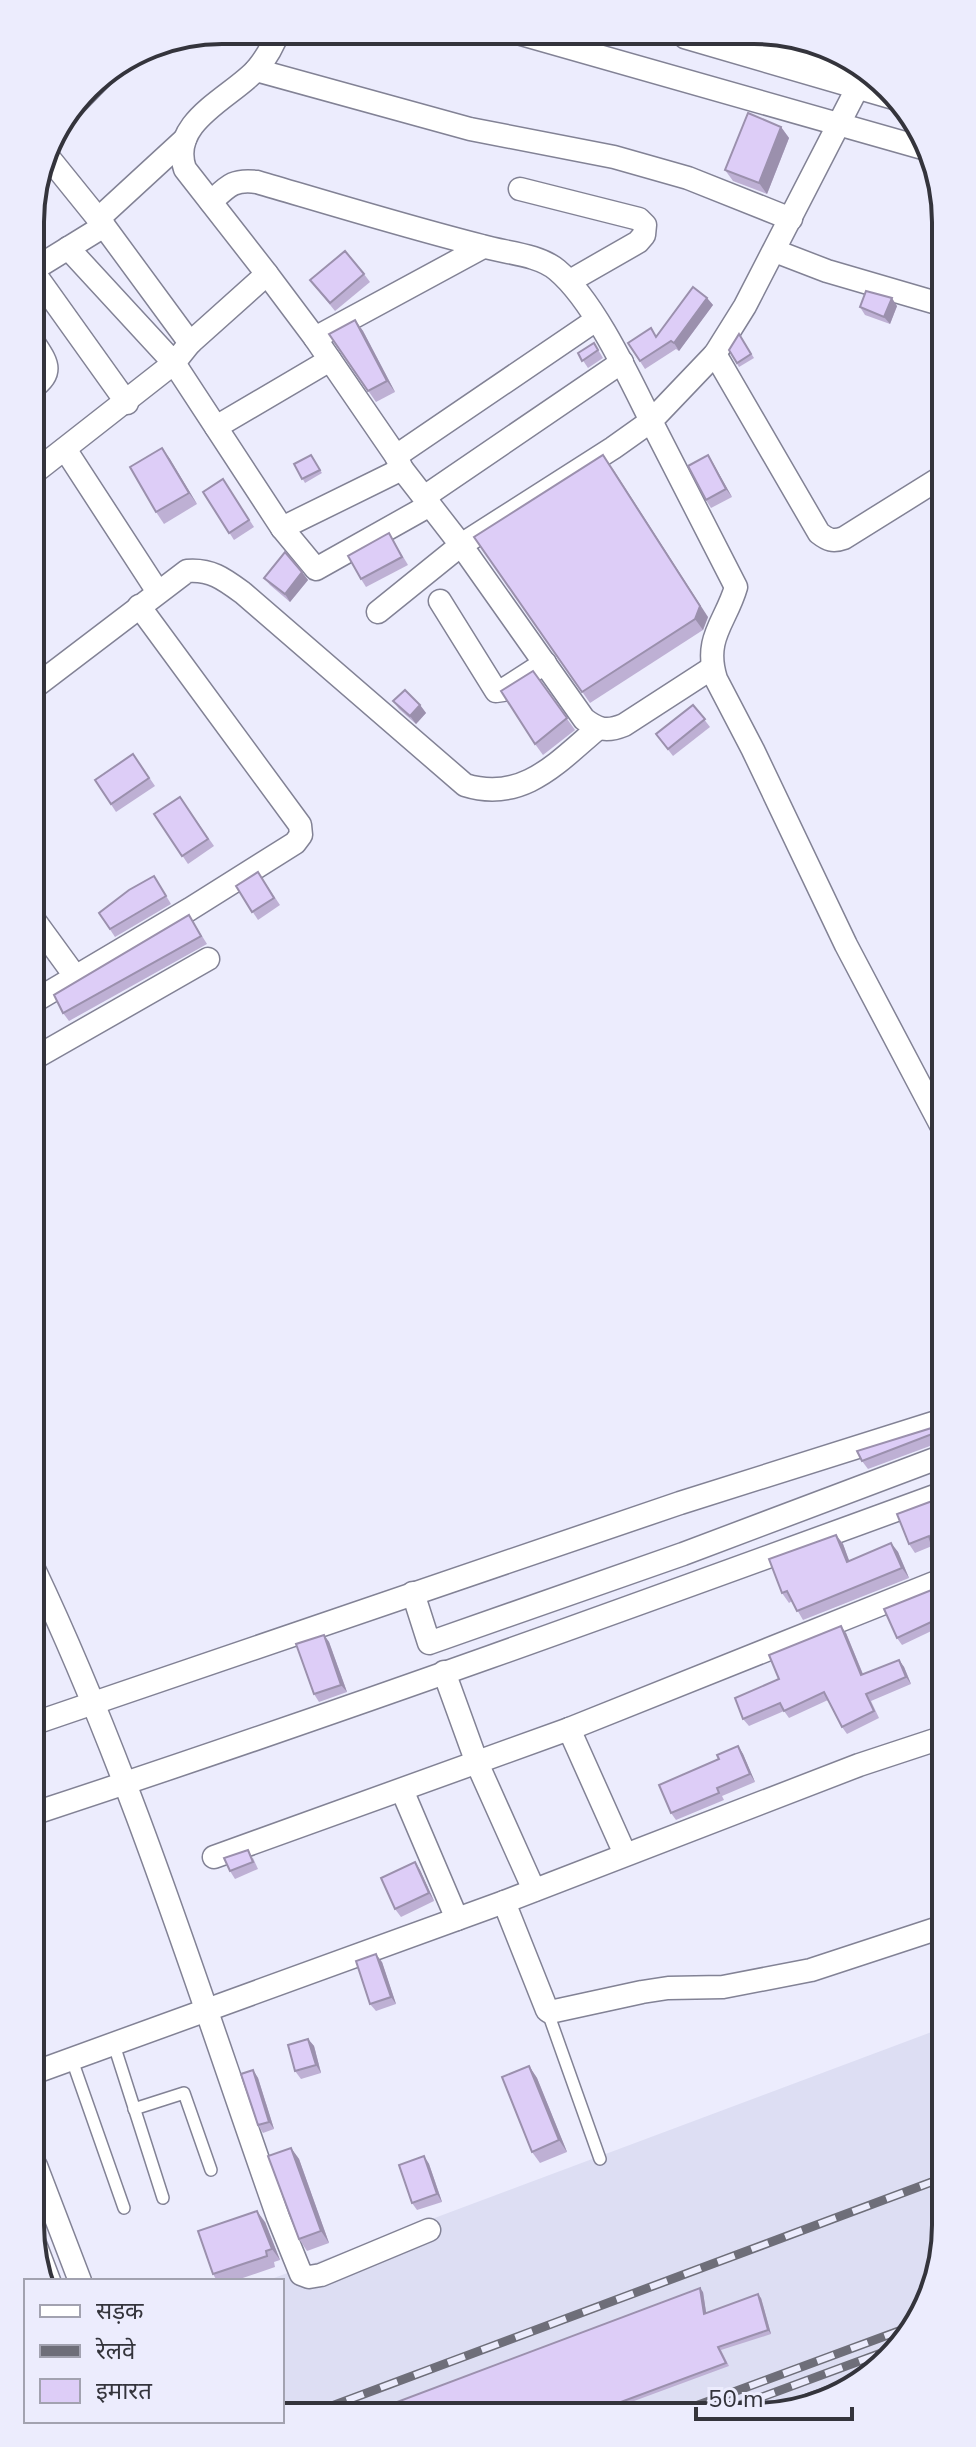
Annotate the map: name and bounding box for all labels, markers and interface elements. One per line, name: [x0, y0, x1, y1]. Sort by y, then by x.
legend: [24, 2279, 284, 2423]
text: सड़क: [96, 2295, 144, 2327]
text: रेलवे: [95, 2335, 136, 2367]
scale bar: [696, 2371, 852, 2421]
text: इमारत: [96, 2375, 153, 2407]
text: 50 m: [708, 2383, 764, 2415]

